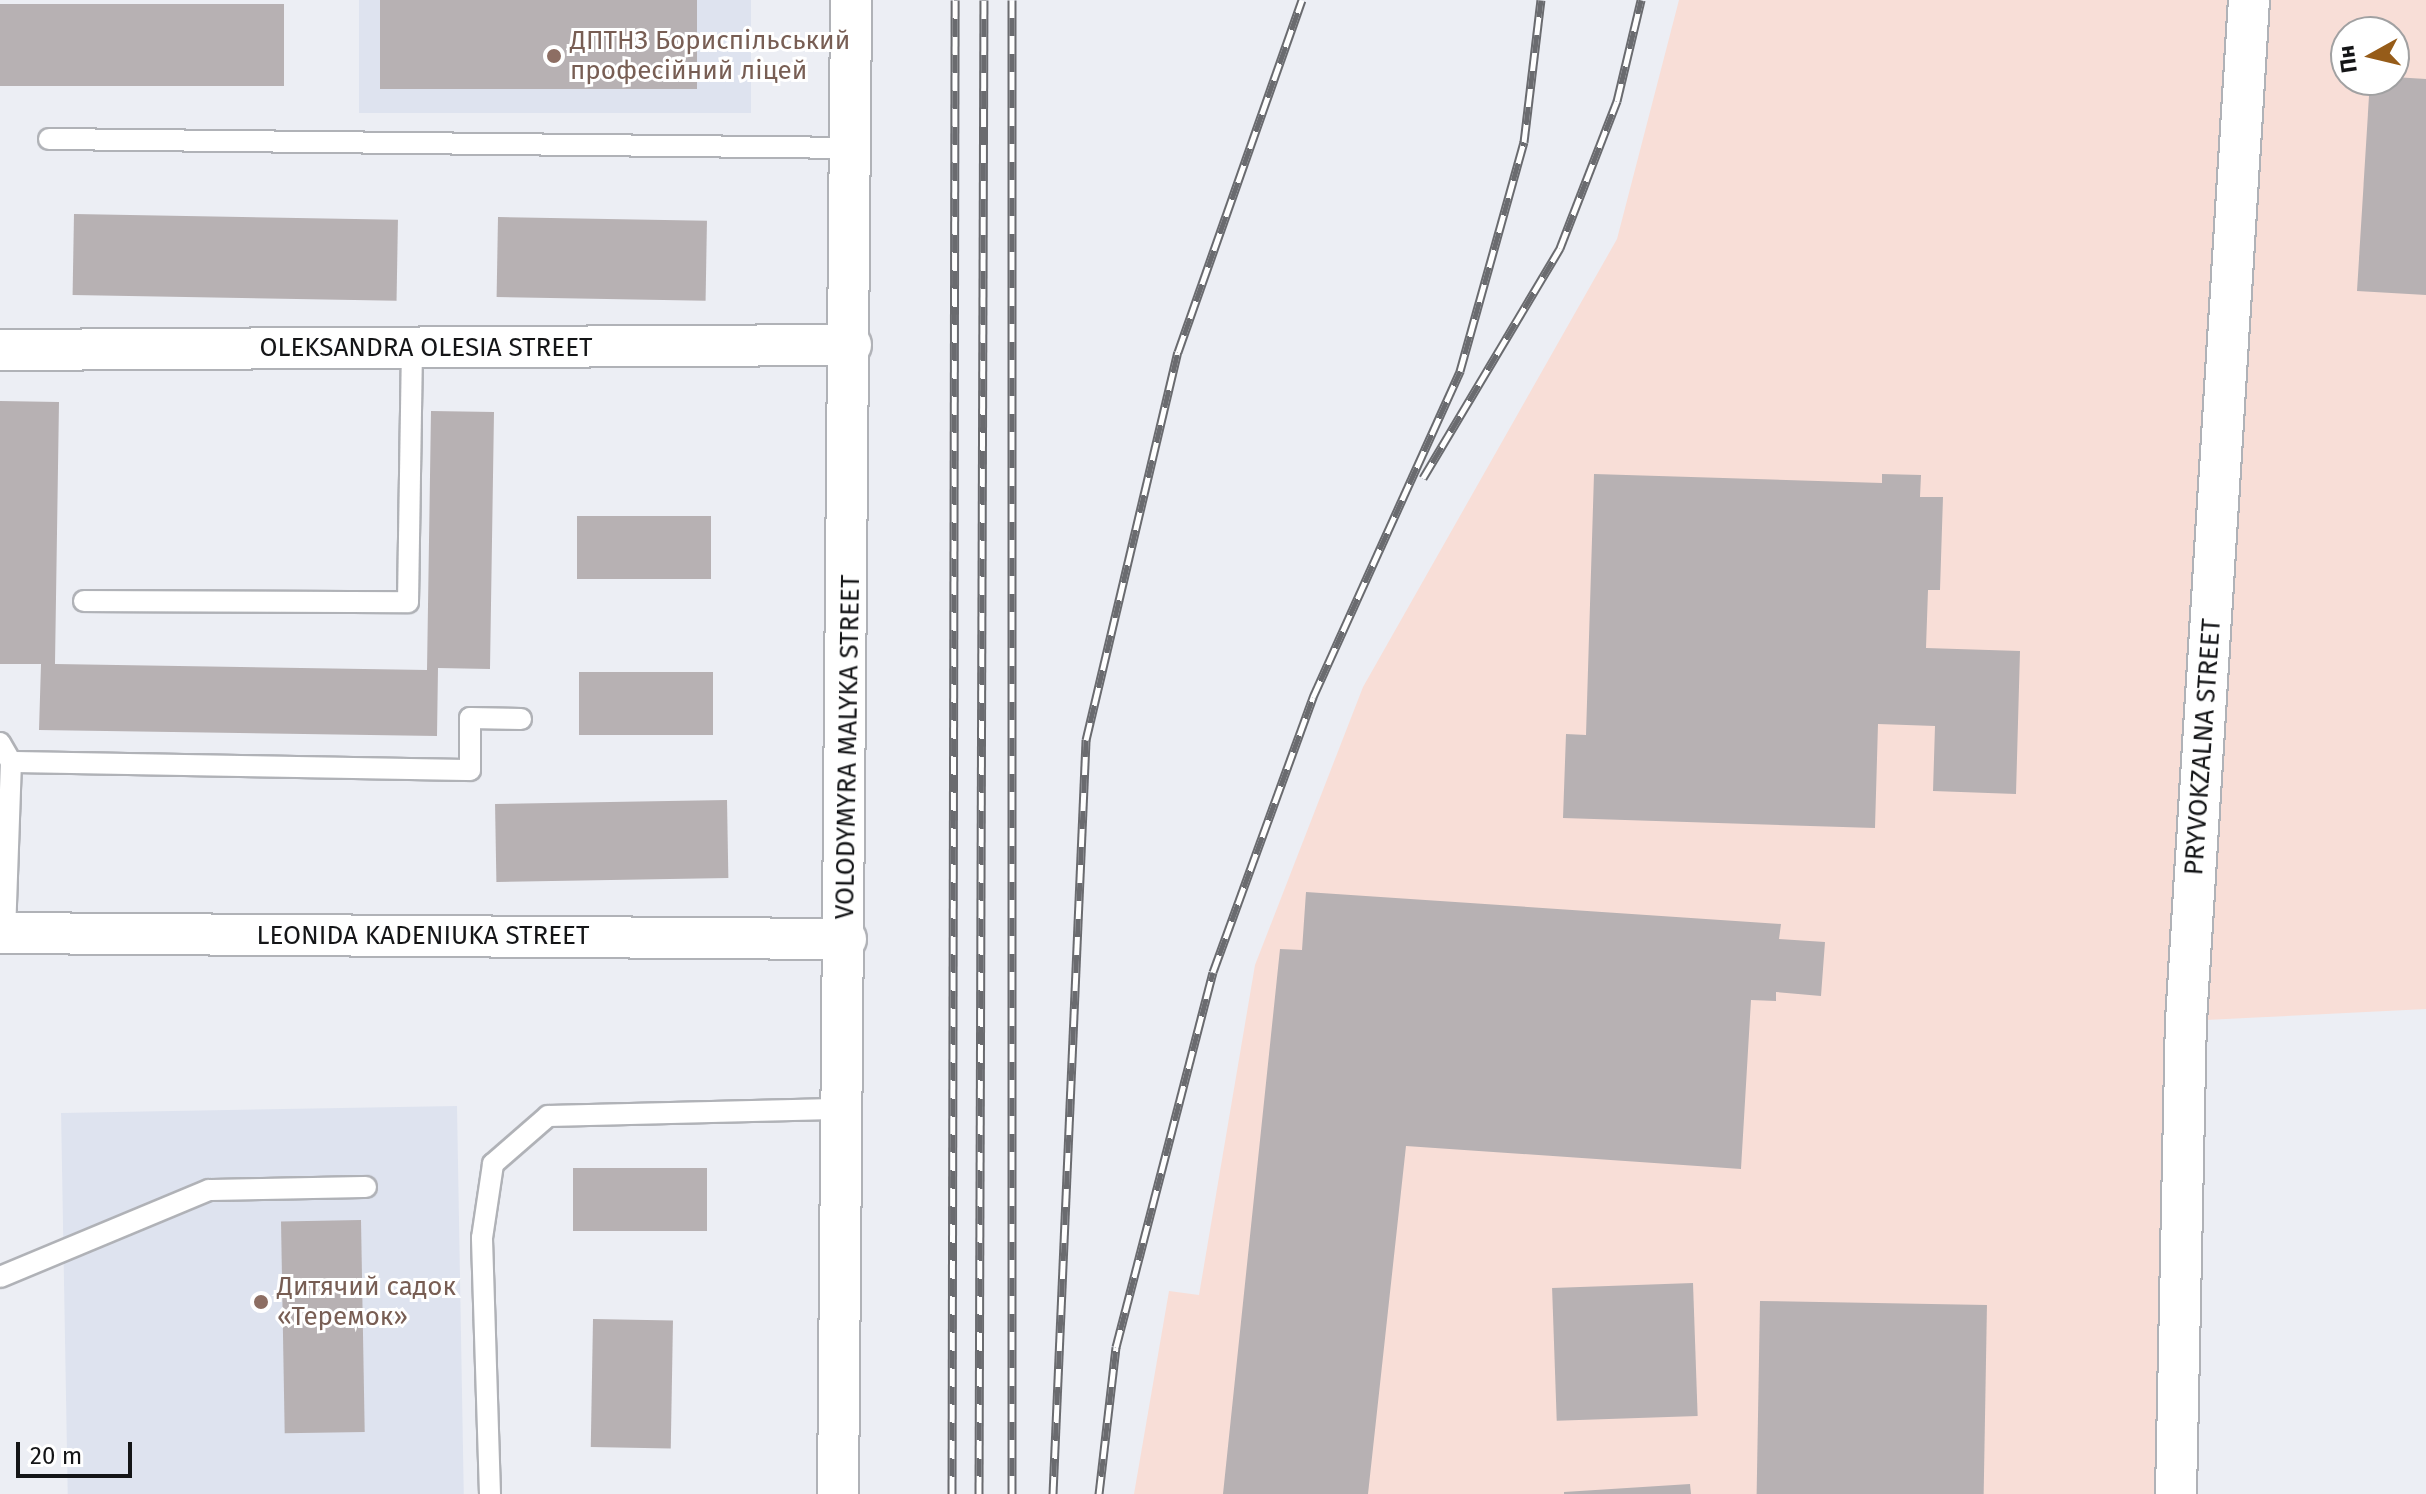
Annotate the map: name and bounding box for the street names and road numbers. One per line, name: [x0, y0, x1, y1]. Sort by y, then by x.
street label: OLEKSANDRA OLESIA STREET: [259, 332, 593, 364]
street label: VOLODYMYRA MALYKA STREET: [829, 574, 867, 920]
street label: PRYVOKZALNA STREET: [2178, 618, 2228, 876]
street label: LEONIDA KADENIUKA STREET: [257, 920, 589, 952]

